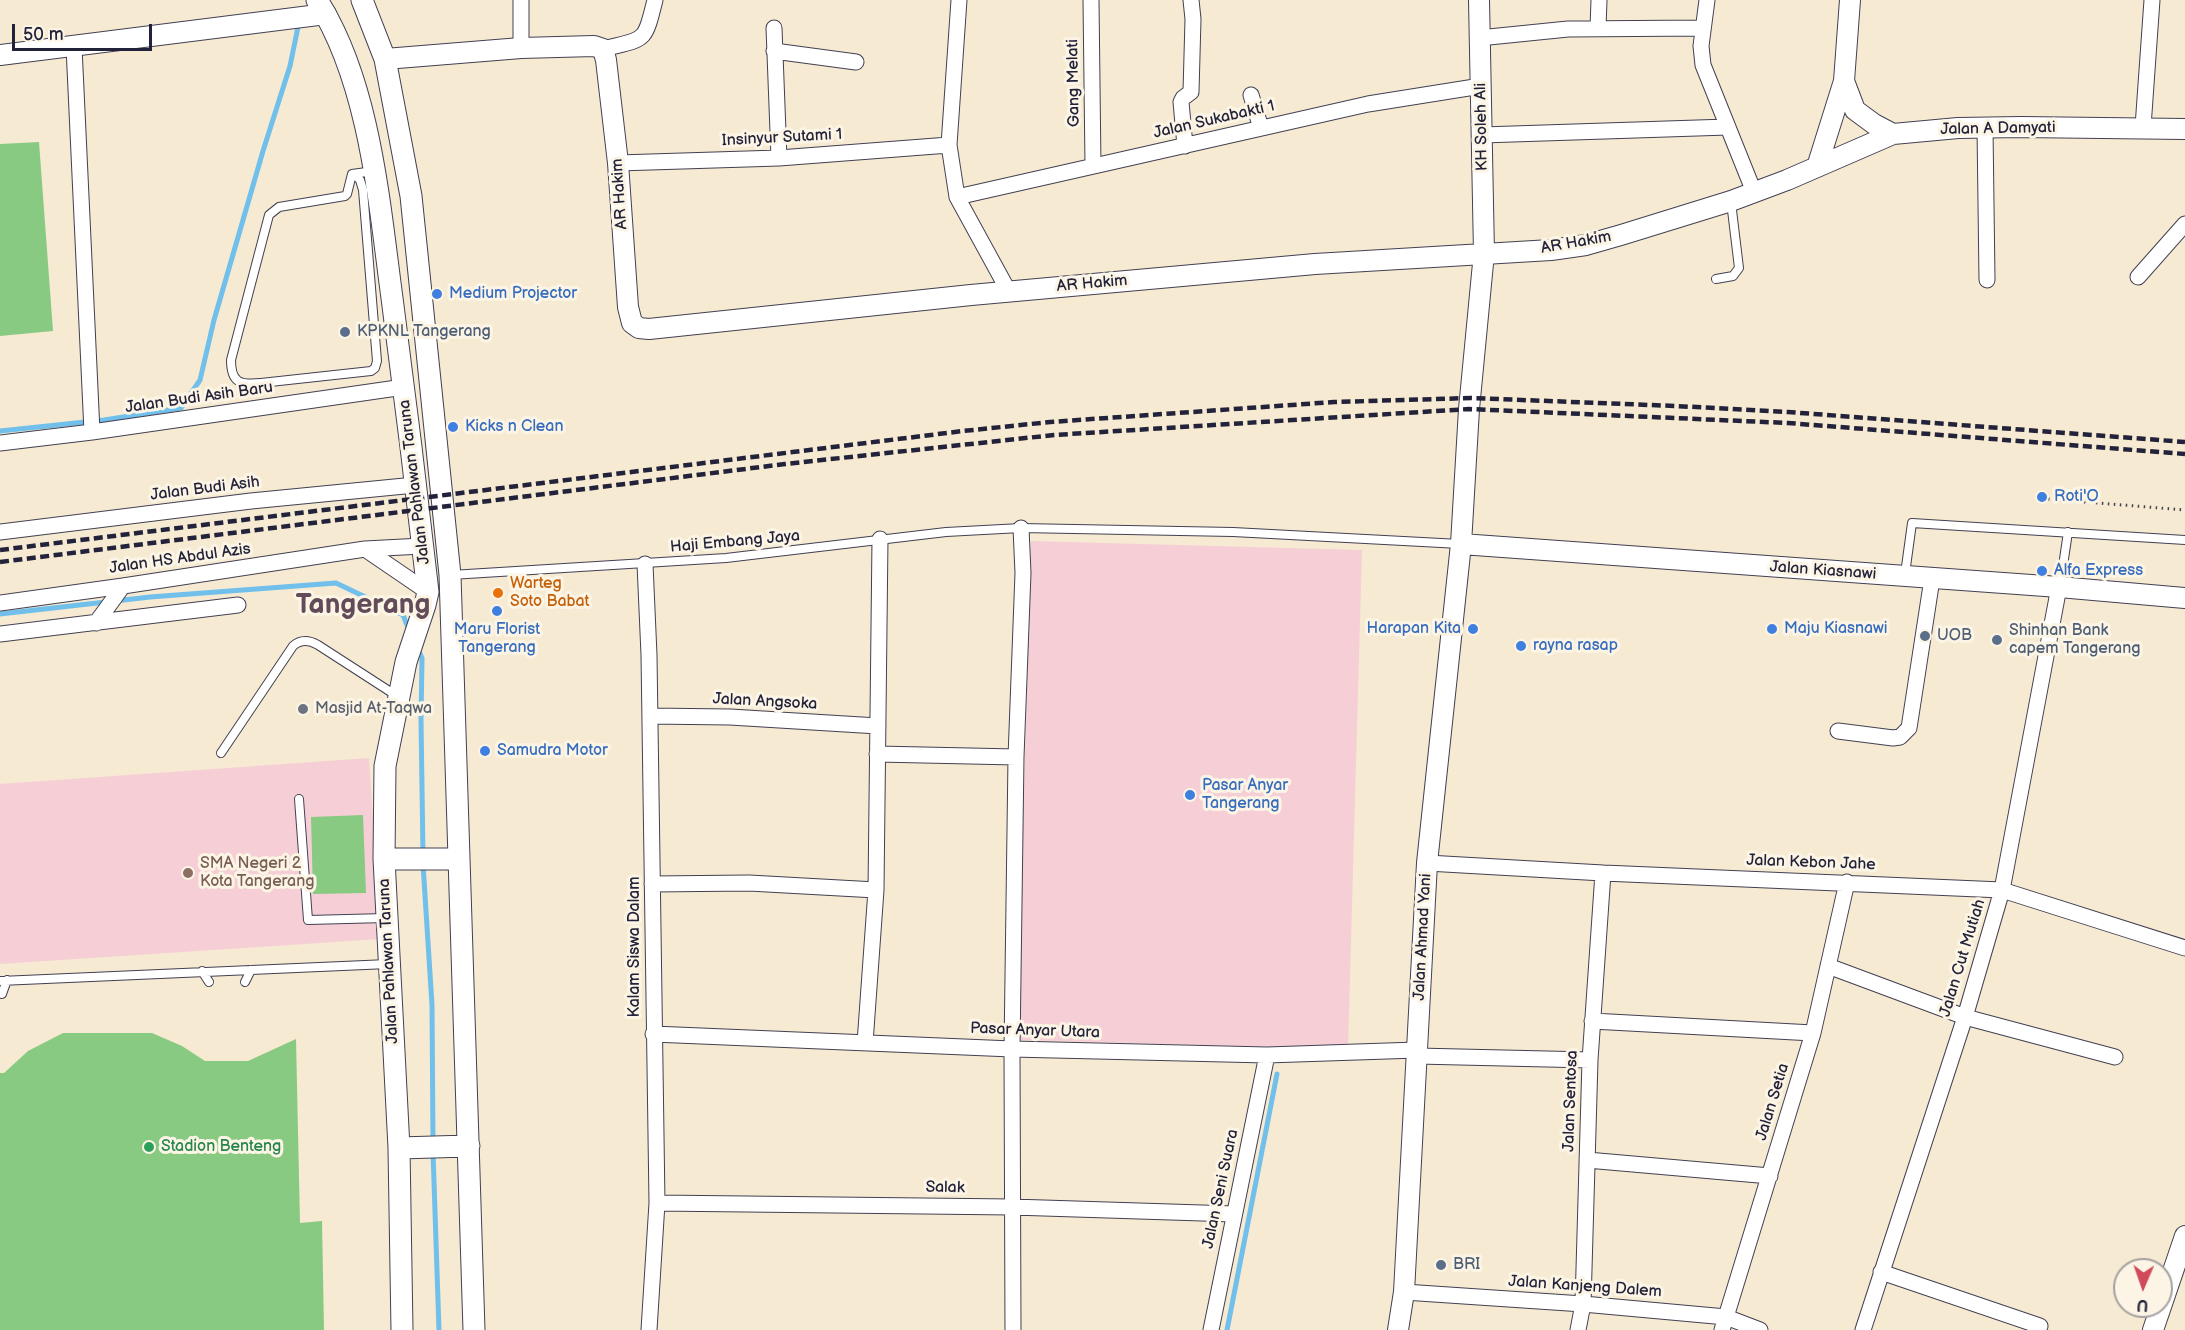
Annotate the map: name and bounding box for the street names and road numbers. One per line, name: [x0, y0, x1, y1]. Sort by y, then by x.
street label: Gang Melati: [1064, 39, 1084, 127]
street label: KH Soleh Ali: [1472, 83, 1492, 171]
street label: Jalan Sukabakti 1: [1152, 97, 1276, 143]
street label: Jalan A Damyati: [1940, 118, 2056, 140]
street label: Insinyur Sutami 1: [721, 125, 843, 151]
street label: AR Hakim: [608, 158, 632, 230]
street label: AR Hakim: [1539, 227, 1613, 259]
street label: AR Hakim: [1056, 271, 1128, 297]
street label: Jalan Budi Asih Baru: [124, 378, 274, 418]
street label: Jalan Pahlawan Taruna: [395, 399, 435, 565]
street label: Jalan Budi Asih: [149, 473, 261, 505]
street label: Haji Embang Jaya: [669, 527, 801, 557]
street label: Jalan HS Abdul Azis: [108, 540, 252, 578]
street label: Jalan Kiasnawi: [1769, 558, 1877, 584]
street label: Jalan Angsoka: [712, 690, 818, 714]
street label: Jalan Kebon Jahe: [1746, 851, 1876, 875]
street label: Jalan Ahmad Yani: [1410, 873, 1436, 1001]
street label: Kalam Siswa Dalam: [625, 877, 645, 1017]
street label: Jalan Pahlawan Taruna: [375, 878, 403, 1044]
street label: Jalan Cut Mutiah: [1936, 897, 1990, 1019]
street label: Pasar Anyar Utara: [970, 1019, 1100, 1043]
street label: Jalan Sentosa: [1560, 1050, 1582, 1152]
street label: Jalan Setia: [1752, 1061, 1794, 1143]
street label: Jalan Seni Suara: [1199, 1128, 1243, 1250]
street label: Salak: [925, 1178, 965, 1198]
street label: Jalan Kanjeng Dalem: [1508, 1272, 1662, 1302]

